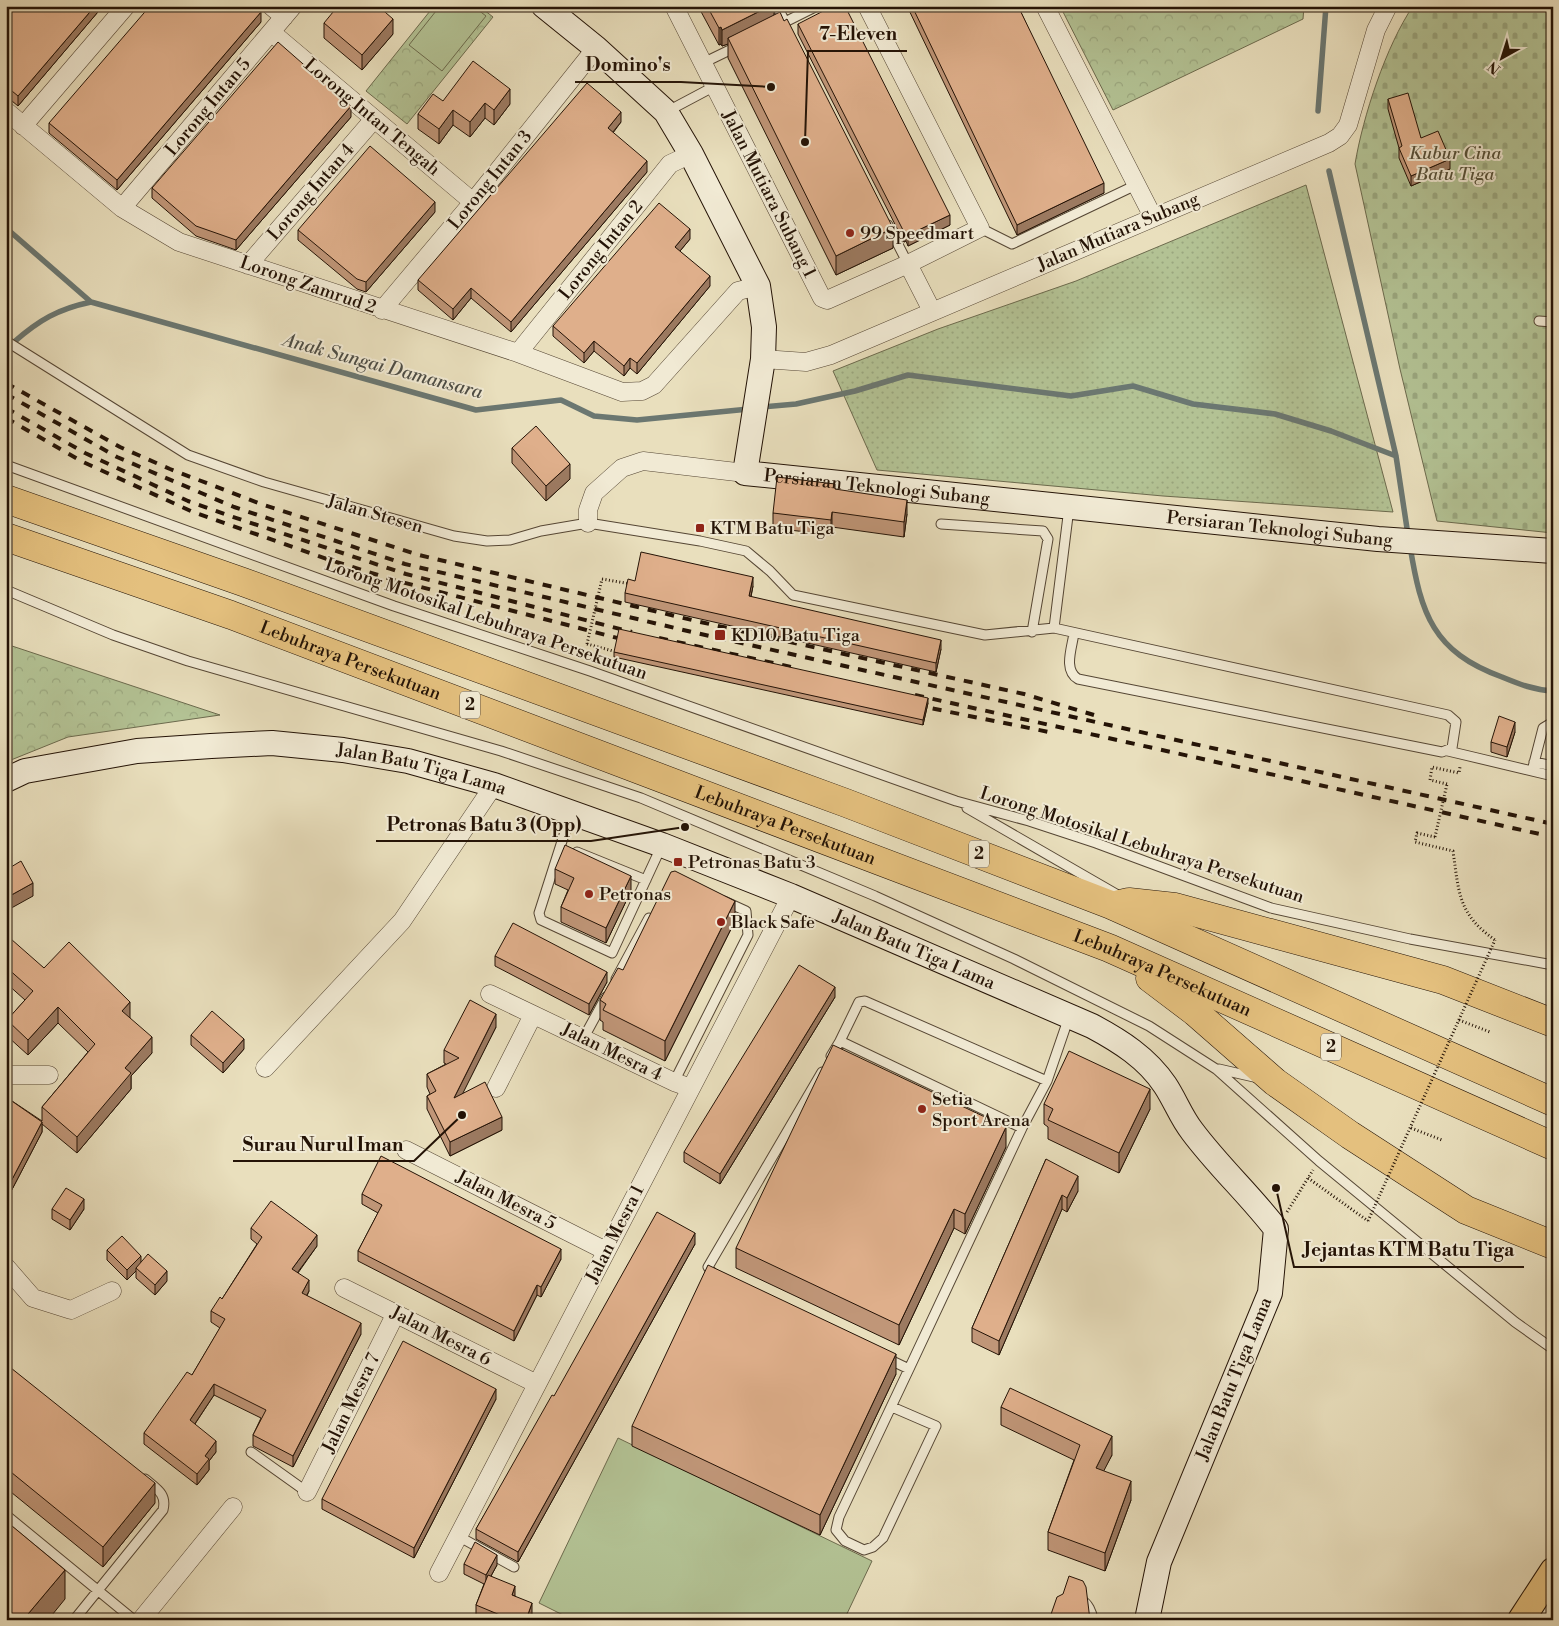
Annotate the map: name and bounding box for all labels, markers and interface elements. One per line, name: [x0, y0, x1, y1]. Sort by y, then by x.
callout: 7-Eleven: [808, 17, 907, 51]
text: 7-Eleven: [819, 22, 898, 46]
north arrow: [1476, 32, 1526, 82]
callout: Domino's: [575, 48, 681, 82]
street label: Lorong Intan 5: [160, 53, 256, 161]
street label: Lorong Intan Tengah: [299, 53, 445, 181]
text: Domino's: [585, 53, 671, 77]
text: N: [1484, 57, 1504, 78]
street label: Jalan Mutiara Subang 1: [716, 105, 821, 282]
street label: Lorong Intan 3: [443, 126, 537, 234]
street label: Lorong Intan 4: [262, 138, 360, 246]
park label: Kubur Cina Batu Tiga: [1409, 142, 1502, 186]
street label: Jalan Mutiara Subang: [1033, 187, 1203, 277]
street label: Lorong Intan 2: [554, 196, 648, 304]
place label: 99 Speedmart: [860, 222, 975, 245]
marker: 99 Speedmart: [844, 227, 856, 239]
street label: Lorong Zamrud 2: [237, 251, 379, 319]
water label: Anak Sungai Damansara: [279, 327, 486, 404]
street label: Persiaran Teknologi Subang: [763, 464, 992, 510]
street label: Jalan Stesen: [323, 489, 426, 539]
street label: Persiaran Teknologi Subang: [1165, 506, 1394, 552]
place label: KTM Batu Tiga: [710, 517, 835, 540]
marker: KTM Batu Tiga: [694, 522, 706, 534]
street label: Lorong Motosikal Lebuhraya Persekutuan: [322, 554, 650, 684]
street label: Lebuhraya Persekutuan: [257, 617, 445, 705]
place label: KD10 Batu Tiga: [731, 624, 861, 647]
marker: KD10 Batu Tiga: [713, 628, 727, 642]
road number: 2: [460, 692, 480, 718]
street label: Jalan Batu Tiga Lama: [334, 738, 511, 800]
street label: Lebuhraya Persekutuan: [691, 780, 880, 870]
street label: Lorong Motosikal Lebuhraya Persekutuan: [977, 782, 1307, 908]
callout: Petronas Batu 3 (Opp): [376, 807, 591, 841]
text: Petronas Batu 3 (Opp): [387, 813, 582, 837]
road number: 2: [969, 841, 989, 868]
place label: Petronas Batu 3: [688, 851, 816, 874]
marker: Petronas Batu 3: [672, 856, 684, 868]
place label: Petronas: [599, 883, 671, 906]
marker: Petronas: [583, 888, 595, 900]
street label: Jalan Batu Tiga Lama: [829, 904, 1000, 995]
place label: Black Safe: [730, 911, 815, 934]
marker: Black Safe: [715, 916, 727, 928]
street label: Lebuhraya Persekutuan: [1070, 924, 1255, 1022]
street label: Jalan Mesra 4: [557, 1017, 667, 1087]
road number: 2: [1321, 1034, 1341, 1060]
place label: Setia Sport Arena: [932, 1088, 1031, 1132]
marker: Setia Sport Arena: [916, 1103, 928, 1115]
callout: Surau Nurul Iman: [233, 1127, 414, 1161]
text: Surau Nurul Iman: [243, 1133, 404, 1157]
street label: Jalan Mesra 5: [451, 1165, 560, 1235]
street label: Jalan Mesra 1: [580, 1181, 650, 1288]
callout: Jejantas KTM Batu Tiga: [1294, 1233, 1524, 1267]
text: Jejantas KTM Batu Tiga: [1301, 1238, 1515, 1262]
street label: Jalan Batu Tiga Lama: [1190, 1293, 1278, 1465]
street label: Jalan Mesra 6: [386, 1300, 495, 1371]
street label: Jalan Mesra 7: [317, 1349, 385, 1458]

